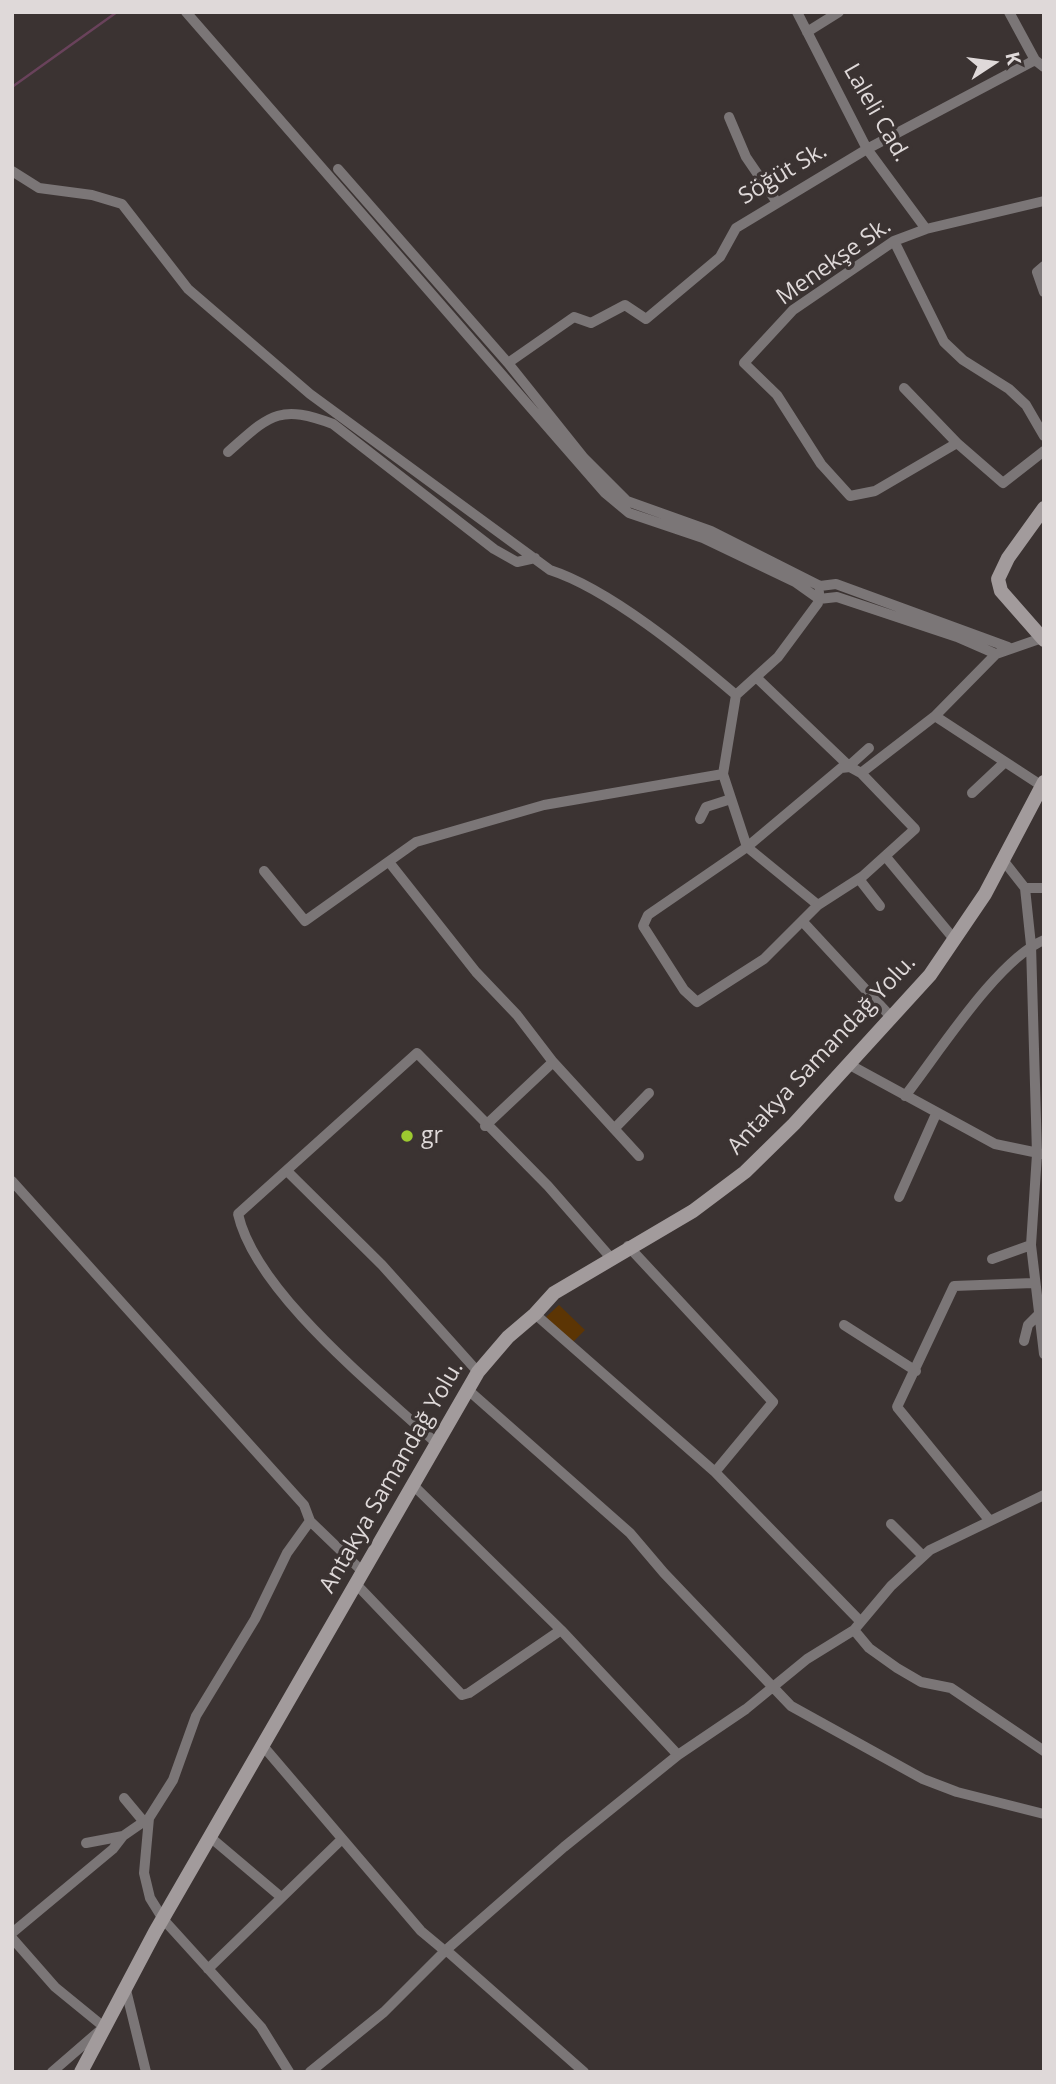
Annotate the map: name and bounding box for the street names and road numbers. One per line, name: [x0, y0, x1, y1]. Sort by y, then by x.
street label: Laleli Cad.: [837, 59, 915, 167]
street label: Söğüt Sk.: [734, 137, 832, 211]
street label: Menekşe Sk.: [771, 212, 897, 312]
street label: Antakya Samandağ Yolu.: [722, 949, 922, 1161]
street label: Antakya Samandağ Yolu.: [314, 1356, 470, 1598]

